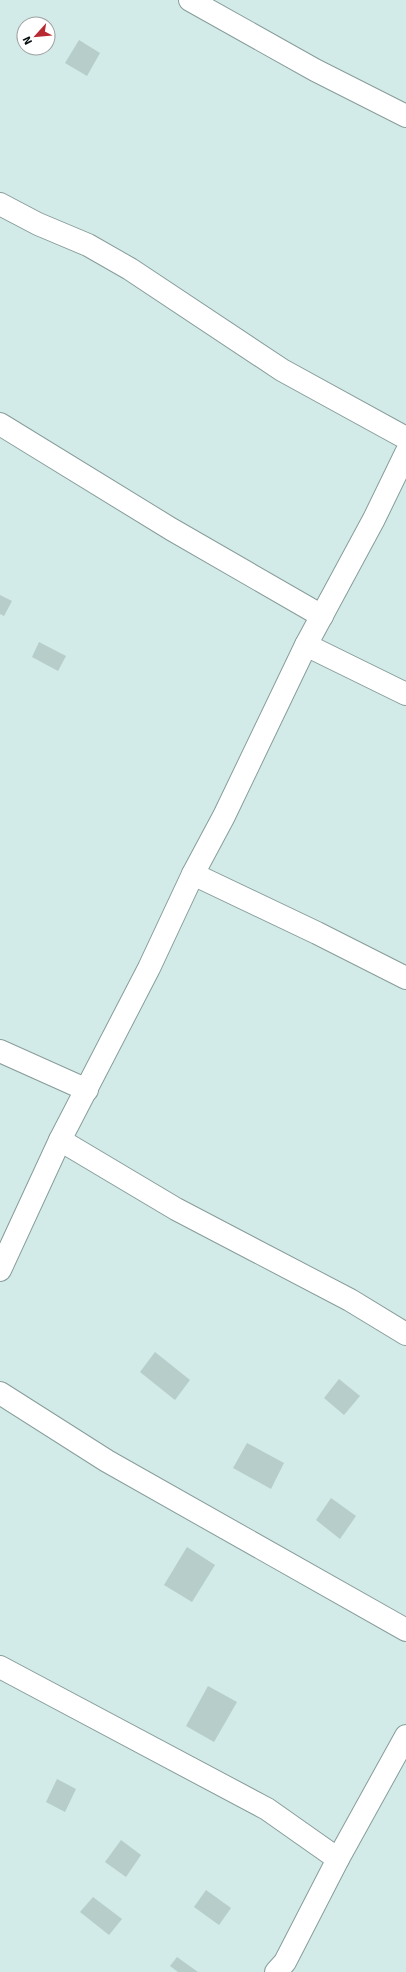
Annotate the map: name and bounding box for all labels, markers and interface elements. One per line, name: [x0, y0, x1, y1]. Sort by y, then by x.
north arrow: [16, 16, 56, 56]
text: N: [20, 34, 35, 47]

